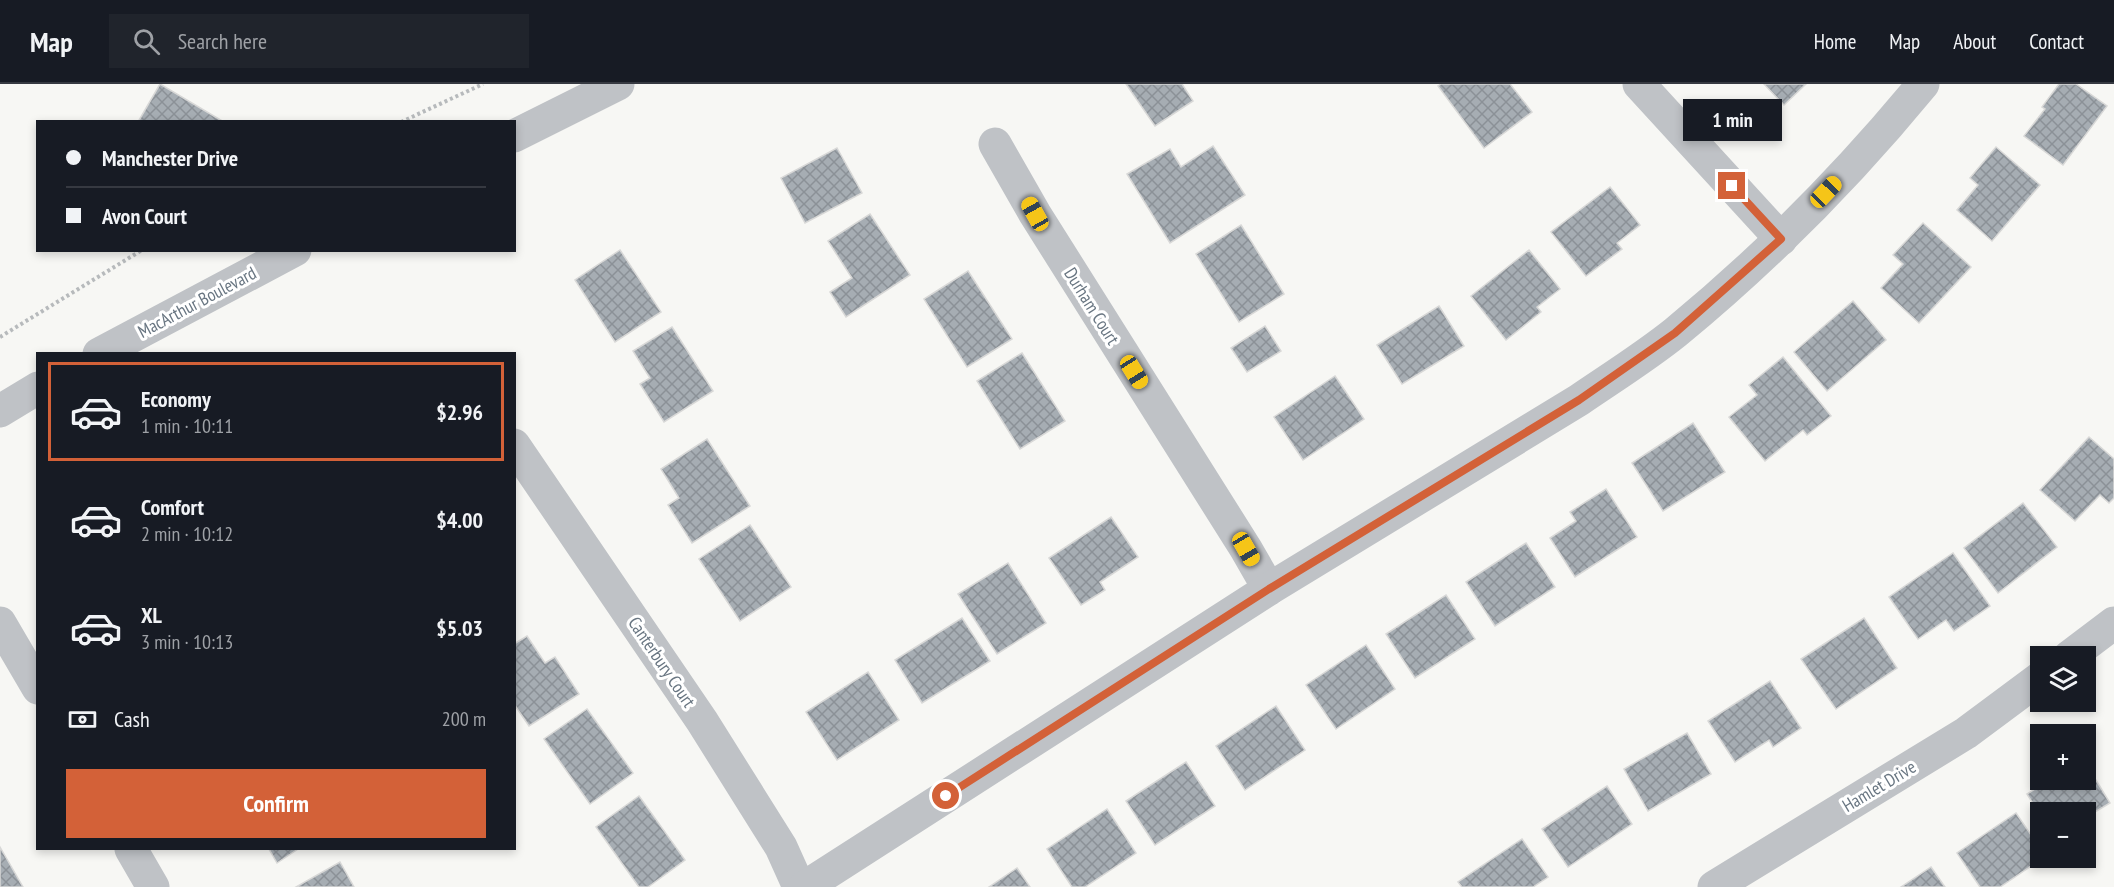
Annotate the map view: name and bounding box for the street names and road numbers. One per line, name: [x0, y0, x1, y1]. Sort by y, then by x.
street label: MacArthur Boulevard: [134, 261, 260, 343]
street label: Durham Court: [1059, 263, 1125, 349]
street label: Canterbury Court: [623, 612, 701, 712]
street label: Hamlet Drive: [1838, 755, 1920, 817]

